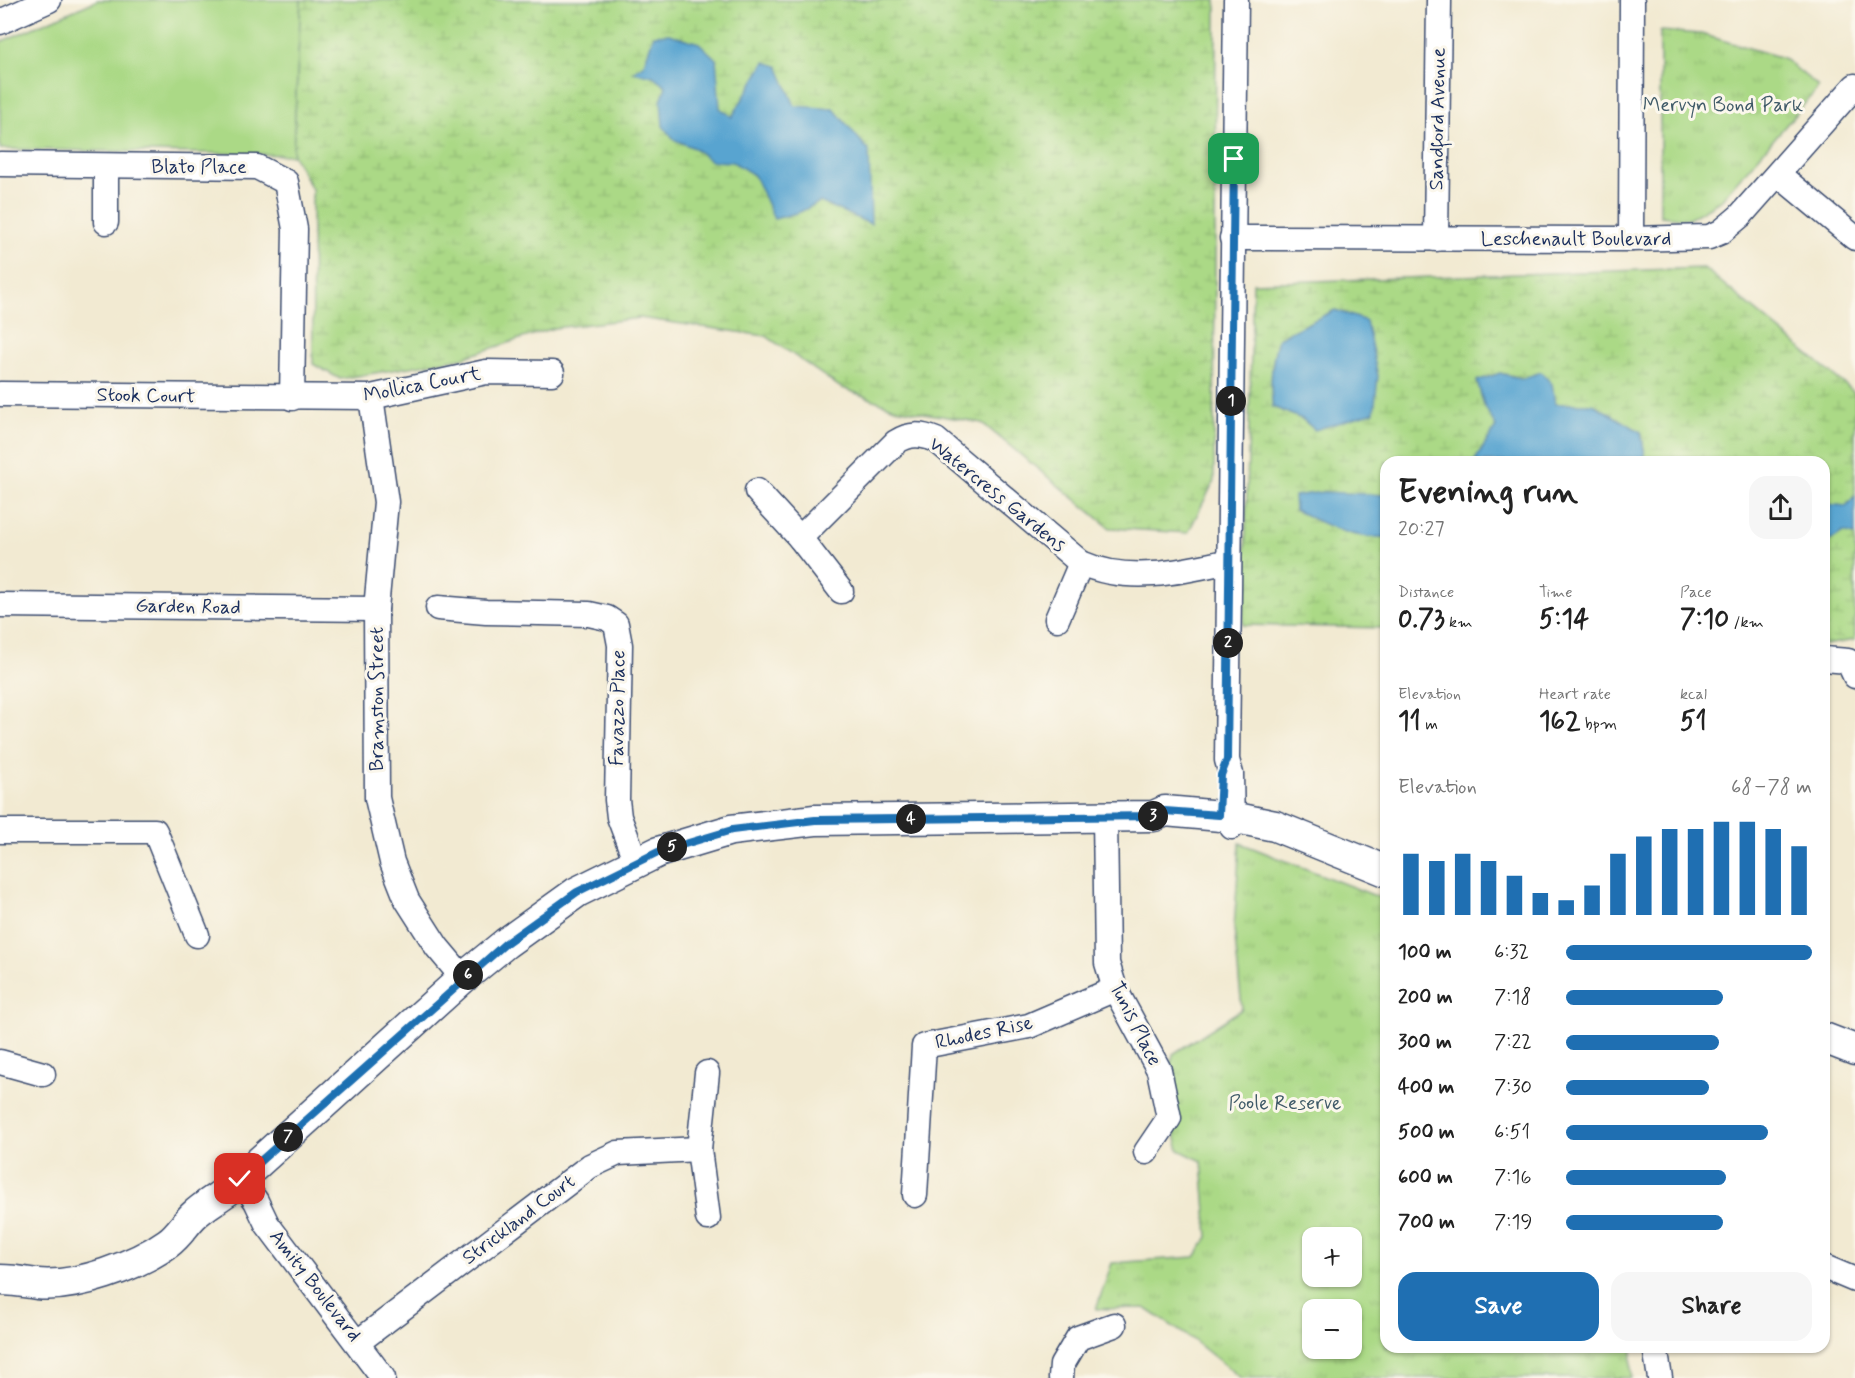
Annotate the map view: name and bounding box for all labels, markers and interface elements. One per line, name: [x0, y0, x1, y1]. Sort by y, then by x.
street label: Sandford Avenue: [1423, 47, 1455, 191]
park label: Mervyn Bond Park: [1643, 92, 1803, 119]
pin: [1208, 133, 1259, 184]
icon: arrive: [1217, 142, 1250, 175]
street label: Blato Place: [151, 154, 247, 181]
street label: Leschenault Boulevard: [1481, 226, 1671, 253]
street label: Mollica Court: [361, 360, 483, 410]
street label: Stook Court: [96, 382, 196, 410]
pin: 1: [1216, 386, 1246, 416]
text: 1: [1227, 390, 1235, 411]
street label: Watercress Gardens: [923, 431, 1071, 559]
text: Evening run: [1398, 471, 1578, 515]
button: share: [1749, 476, 1812, 539]
text: 20:27: [1398, 516, 1444, 543]
text: Distance: [1398, 582, 1454, 603]
text: Time: [1539, 582, 1573, 603]
text: Pace: [1680, 582, 1712, 603]
street label: Garden Road: [135, 593, 241, 621]
text: 0.73: [1398, 603, 1445, 637]
text: 5:14: [1539, 603, 1589, 637]
text: 7:10: [1680, 603, 1729, 637]
text: km: [1445, 612, 1472, 633]
text: /km: [1729, 612, 1764, 633]
street label: Bramston Street: [364, 627, 391, 771]
pin: 2: [1213, 628, 1243, 658]
text: 2: [1224, 632, 1232, 653]
street label: Favazzo Place: [603, 650, 633, 766]
text: Elevation: [1398, 684, 1461, 705]
text: Heart rate: [1539, 684, 1611, 705]
text: kcal: [1680, 684, 1707, 705]
text: 11: [1398, 705, 1421, 739]
text: 162: [1539, 705, 1581, 739]
text: 51: [1680, 705, 1707, 739]
text: m: [1421, 714, 1438, 735]
text: bpm: [1581, 714, 1617, 735]
text: Elevation: [1398, 774, 1477, 801]
text: 68–78 m: [1731, 774, 1812, 801]
pin: 3: [1138, 801, 1168, 831]
pin: 4: [896, 804, 926, 834]
text: 3: [1149, 805, 1157, 826]
text: 4: [906, 808, 916, 829]
pin: 5: [657, 832, 687, 862]
text: 5: [667, 836, 677, 857]
text: 100 m: [1398, 939, 1452, 966]
text: 6:32: [1494, 939, 1529, 966]
pin: 6: [453, 960, 483, 990]
text: 6: [464, 964, 472, 985]
street label: Tunis Place: [1102, 977, 1168, 1071]
text: 200 m: [1398, 984, 1453, 1011]
text: 7:18: [1494, 984, 1531, 1011]
street label: Rhodes Rise: [933, 1009, 1035, 1057]
text: 300 m: [1398, 1029, 1452, 1056]
text: 7:22: [1494, 1029, 1532, 1056]
text: 400 m: [1398, 1074, 1454, 1101]
text: 7:30: [1494, 1074, 1532, 1101]
park label: Poole Reserve: [1229, 1090, 1341, 1117]
text: 500 m: [1398, 1119, 1455, 1146]
text: 6:51: [1494, 1119, 1530, 1146]
pin: 7: [273, 1122, 303, 1152]
text: 7: [283, 1126, 293, 1147]
pin: [214, 1153, 265, 1204]
icon: check: [223, 1162, 256, 1195]
text: 600 m: [1398, 1164, 1453, 1191]
text: 7:16: [1494, 1164, 1531, 1191]
street label: Strickland Court: [457, 1169, 581, 1271]
text: 700 m: [1398, 1209, 1455, 1236]
text: 7:19: [1494, 1209, 1532, 1236]
street label: Amity Boulevard: [263, 1224, 367, 1348]
map controls: [1302, 1227, 1362, 1359]
button: +: [1302, 1227, 1362, 1287]
button: Save: [1398, 1272, 1599, 1341]
button: Share: [1611, 1272, 1812, 1341]
button: −: [1302, 1299, 1362, 1359]

